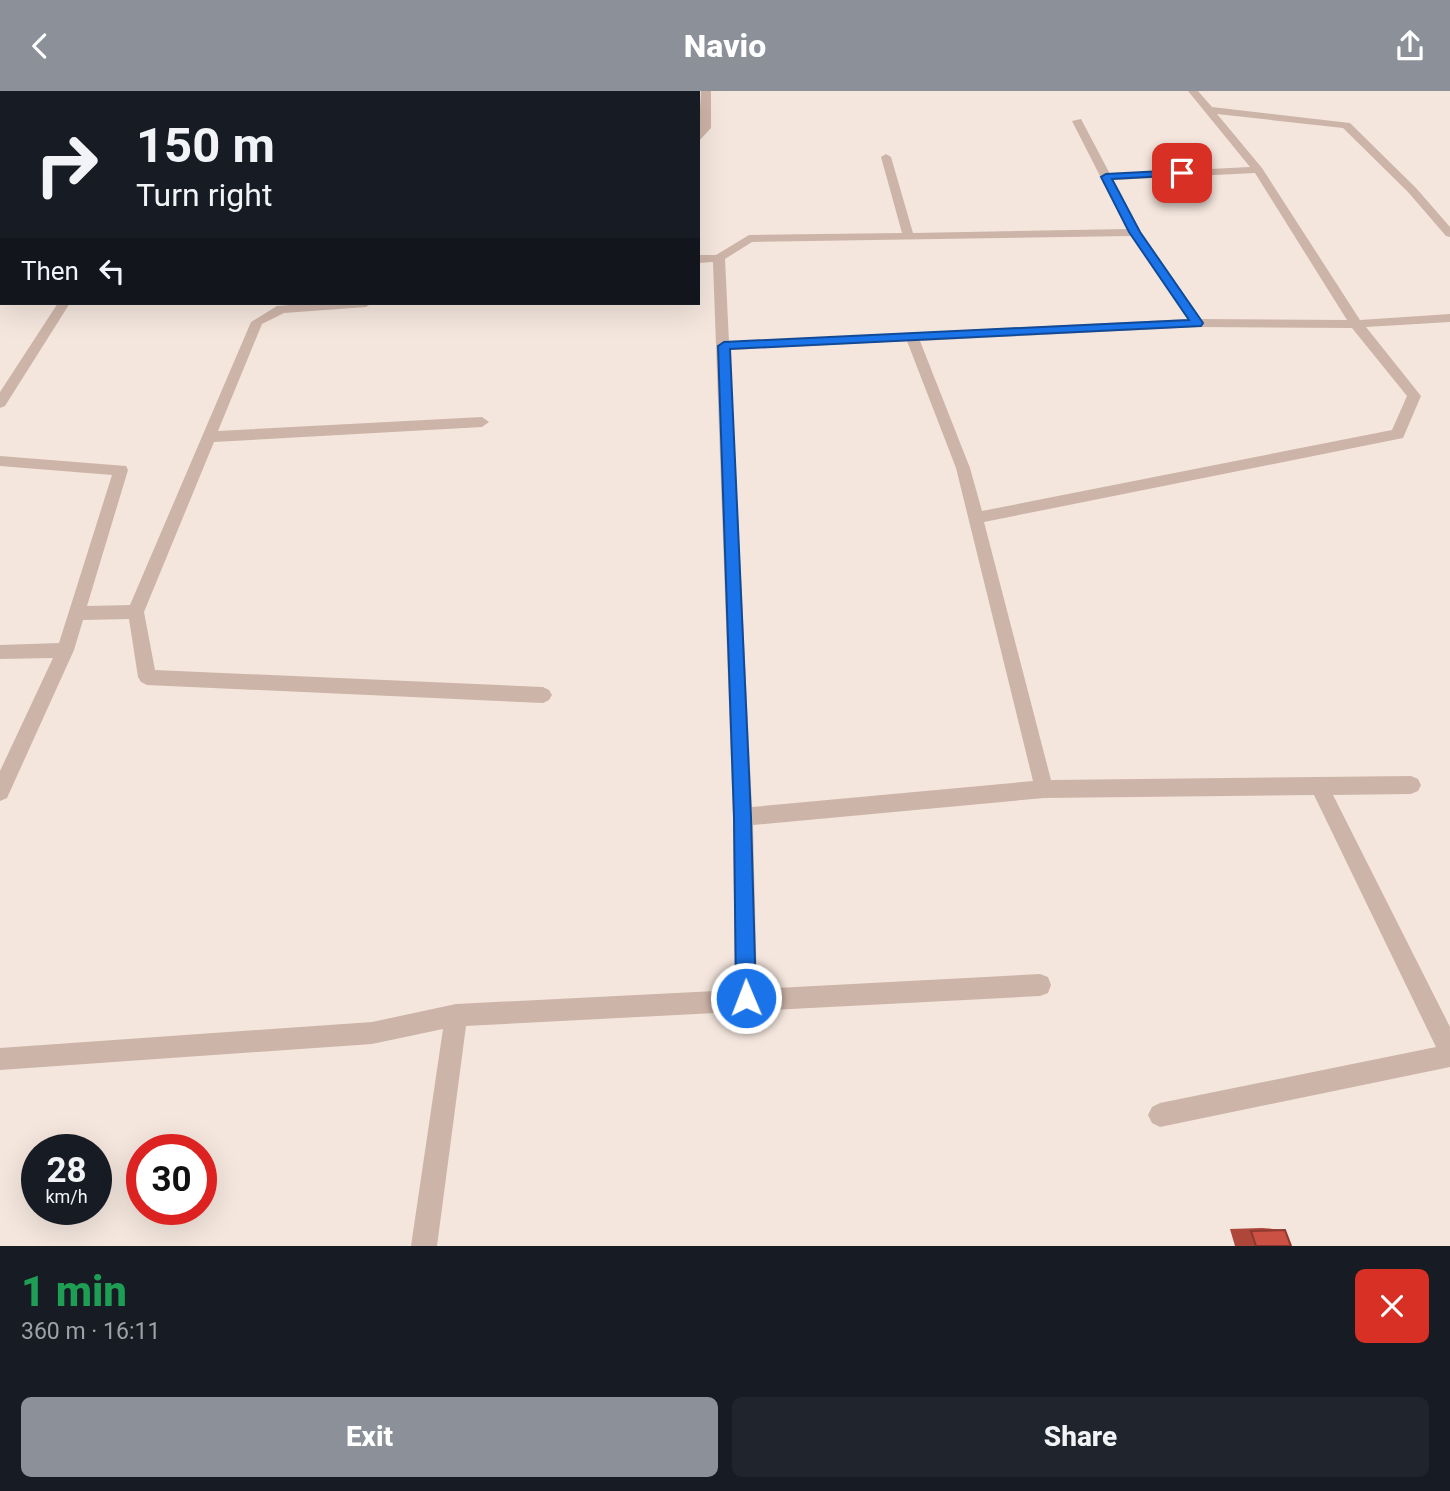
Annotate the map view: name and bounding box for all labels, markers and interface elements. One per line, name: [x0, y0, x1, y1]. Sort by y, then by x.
icon: back: [21, 27, 59, 65]
text: Navio: [684, 27, 766, 65]
icon: share: [1391, 27, 1429, 65]
text: 150 m: [136, 117, 275, 174]
icon: right: [21, 119, 112, 210]
pin: [1152, 143, 1212, 203]
icon: arrive: [1163, 154, 1201, 192]
text: Turn right: [136, 176, 272, 214]
icon: left: [93, 252, 131, 290]
text: Then: [21, 256, 79, 286]
position arrow: [709, 961, 783, 1035]
speed limit sign: 30: [126, 1134, 217, 1225]
text: 28: [46, 1150, 87, 1191]
text: km/h: [45, 1186, 88, 1207]
text: 1 min: [21, 1267, 127, 1316]
button: close: [1355, 1269, 1429, 1343]
text: 360 m · 16:11: [21, 1318, 160, 1345]
button: Exit: [21, 1397, 718, 1477]
button: Share: [732, 1397, 1429, 1477]

